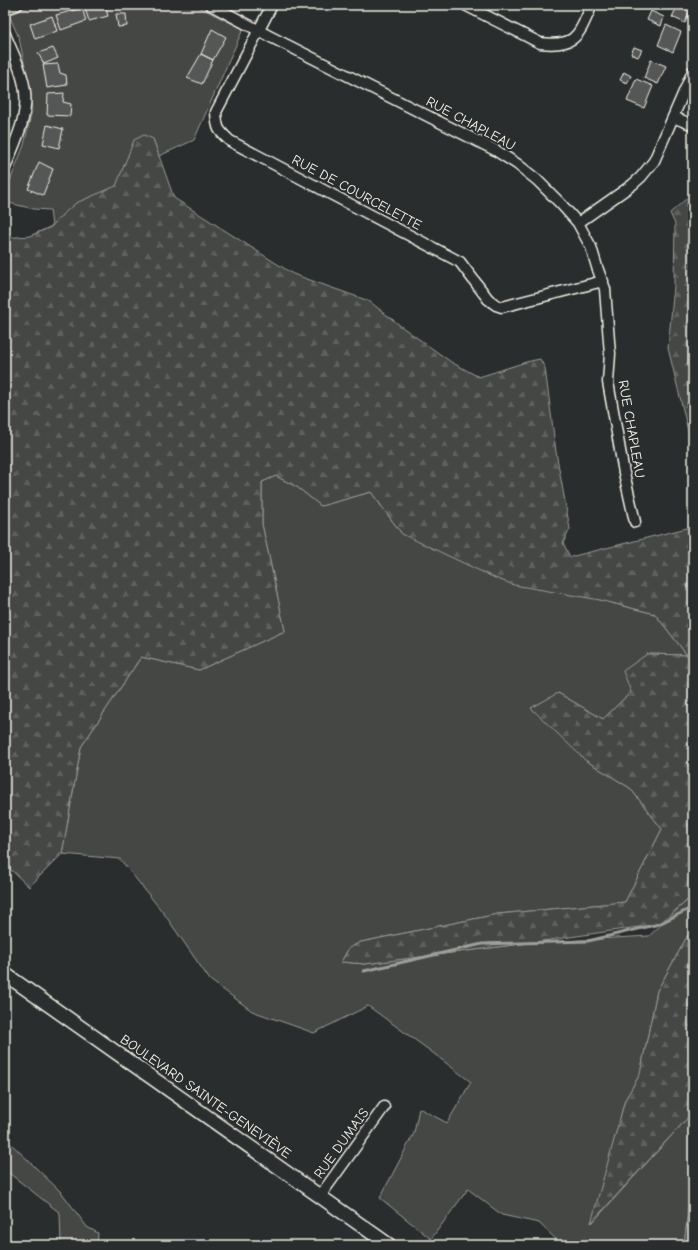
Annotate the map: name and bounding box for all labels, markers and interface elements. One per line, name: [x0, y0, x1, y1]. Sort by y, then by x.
street label: RUE CHAPLEAU: [423, 93, 518, 154]
street label: RUE DE COURCELETTE: [289, 151, 425, 234]
street label: RUE CHAPLEAU: [615, 379, 648, 479]
street label: BOULEVARD SAINTE-GENEVIÈVE: [117, 1031, 294, 1162]
street label: RUE DUMAIS: [310, 1105, 373, 1182]

